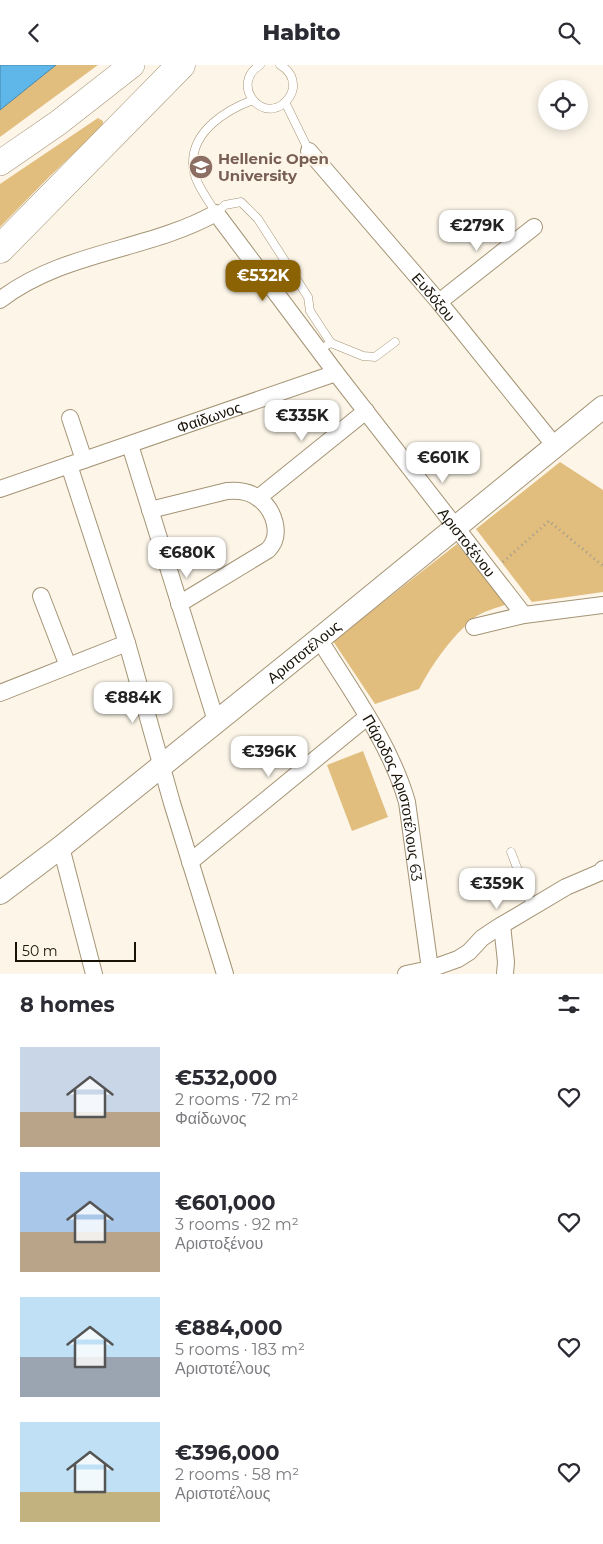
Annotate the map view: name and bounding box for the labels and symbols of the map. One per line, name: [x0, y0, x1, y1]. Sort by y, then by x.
place label: Hellenic Open University: [218, 149, 329, 185]
school or university icon: Hellenic Open University: [188, 154, 214, 180]
pin: €279K: [442, 209, 512, 252]
pin: €532K: [228, 259, 298, 302]
street label: Ευδόξου: [408, 268, 460, 325]
street label: Φαίδωνος: [174, 397, 244, 437]
pin: €335K: [267, 399, 337, 442]
pin: €601K: [408, 441, 478, 484]
street label: Αριστοξένου: [434, 503, 500, 580]
pin: €680K: [152, 537, 222, 579]
street label: Αριστοτέλους: [263, 616, 344, 687]
pin: €884K: [98, 681, 168, 724]
street label: Πάροδος Αριστοτέλους 63: [359, 711, 427, 882]
pin: €396K: [234, 735, 304, 778]
pin: €359K: [462, 867, 532, 910]
scale bar: [15, 939, 136, 962]

